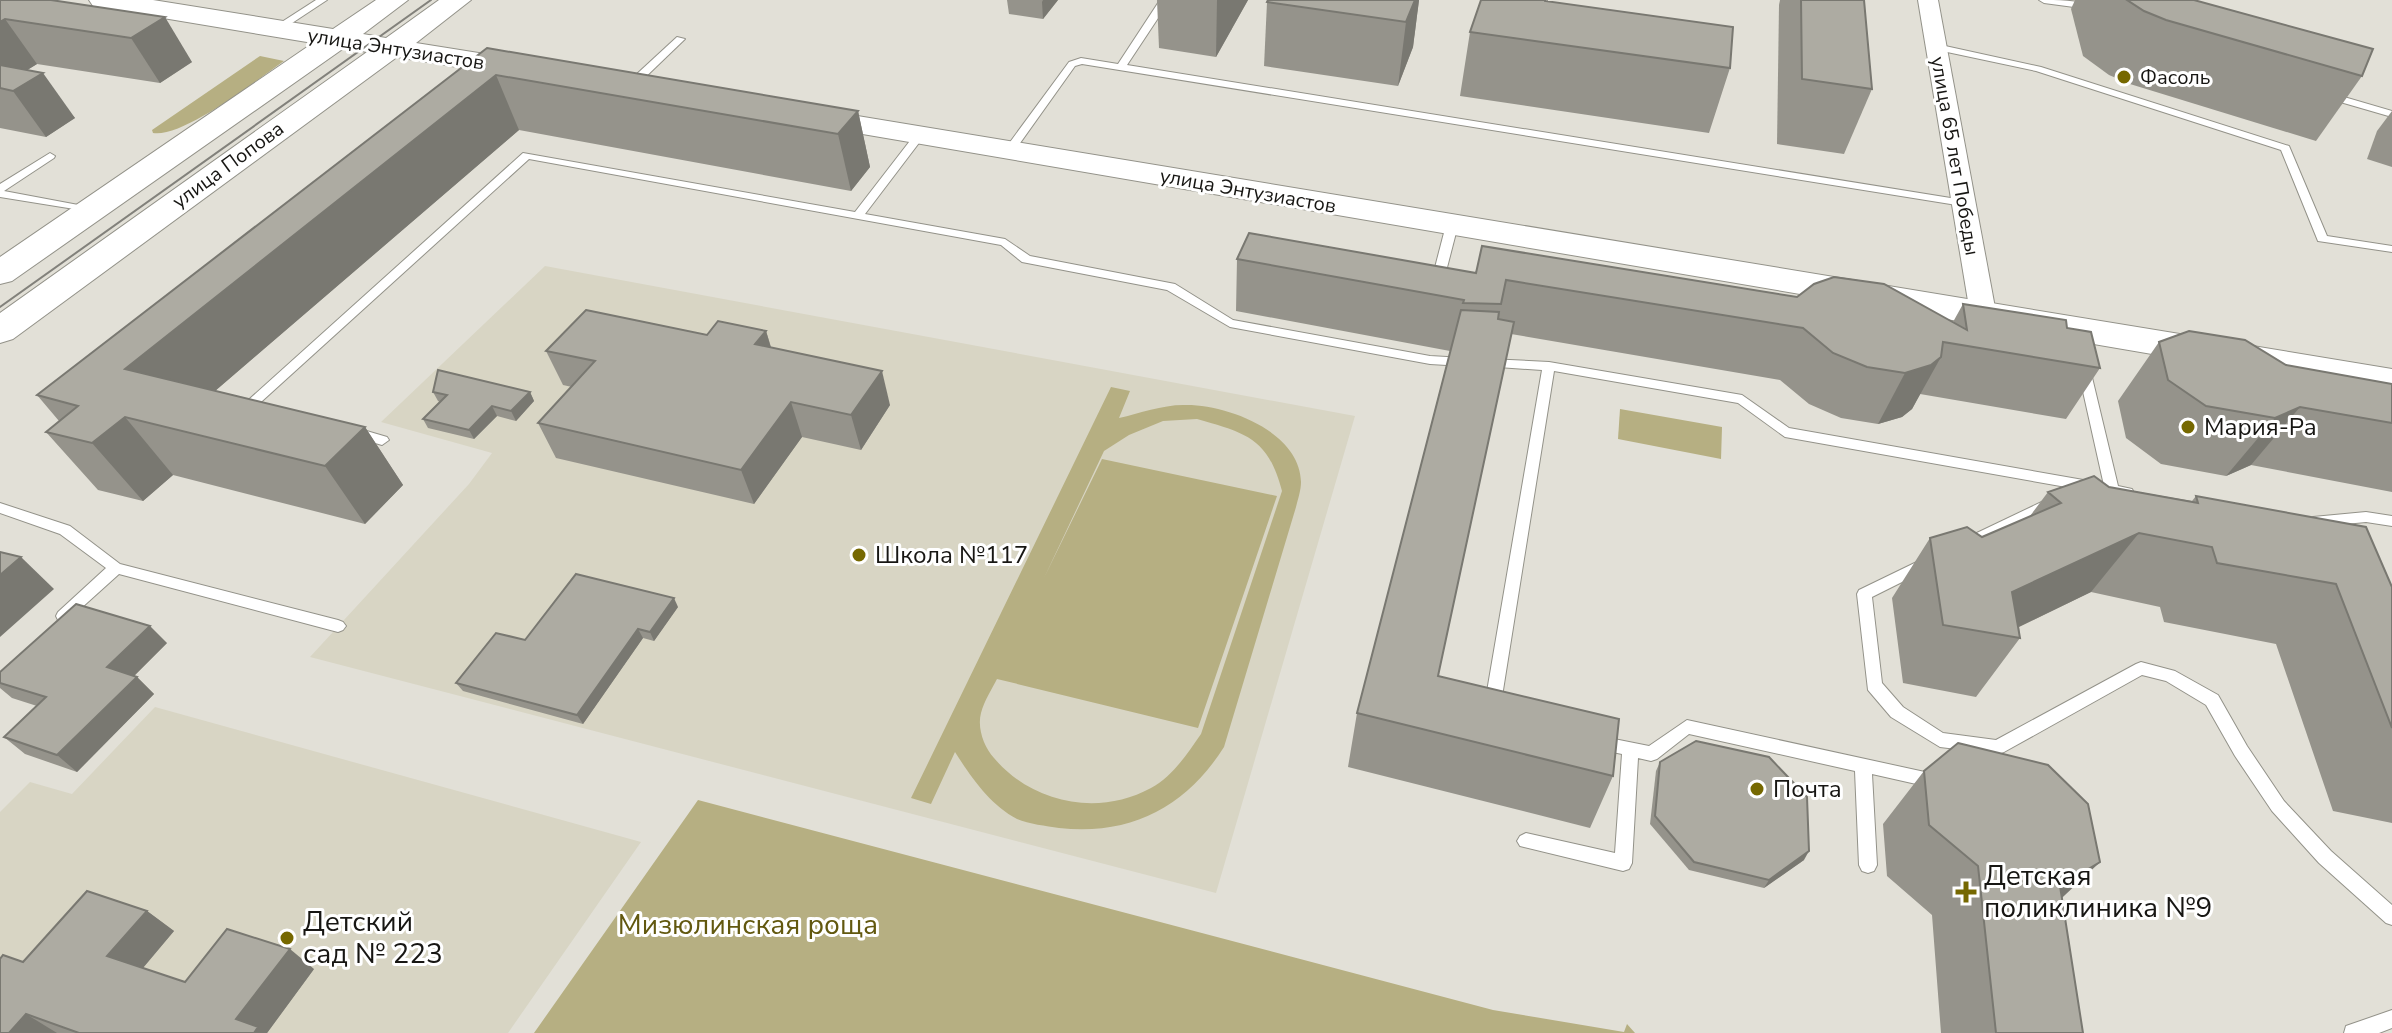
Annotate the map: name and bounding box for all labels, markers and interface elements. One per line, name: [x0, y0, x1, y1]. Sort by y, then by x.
street label: улица Энтузиастов: [306, 22, 486, 76]
street label: улица 65 лет Победы: [1924, 54, 1986, 258]
place label: Фасоль: [2140, 64, 2210, 91]
marker: Фасоль: [2115, 68, 2133, 86]
street label: улица Попова: [167, 115, 289, 215]
street label: улица Энтузиастов: [1158, 162, 1338, 220]
place label: Мария-Ра: [2204, 411, 2317, 443]
marker: Мария-Ра: [2179, 418, 2197, 436]
place label: Школа №117: [875, 539, 1028, 571]
marker: Школа №117: [850, 546, 868, 564]
place label: Почта: [1773, 773, 1842, 805]
marker: Почта: [1748, 780, 1766, 798]
place label: Детская поликлиника №9: [1984, 857, 2212, 927]
marker: Детская поликлиника №9: [1955, 881, 1977, 903]
place label: Детский сад № 223: [303, 903, 443, 973]
park label: Мизюлинская роща: [618, 906, 878, 944]
marker: Детский сад № 223: [278, 929, 296, 947]

